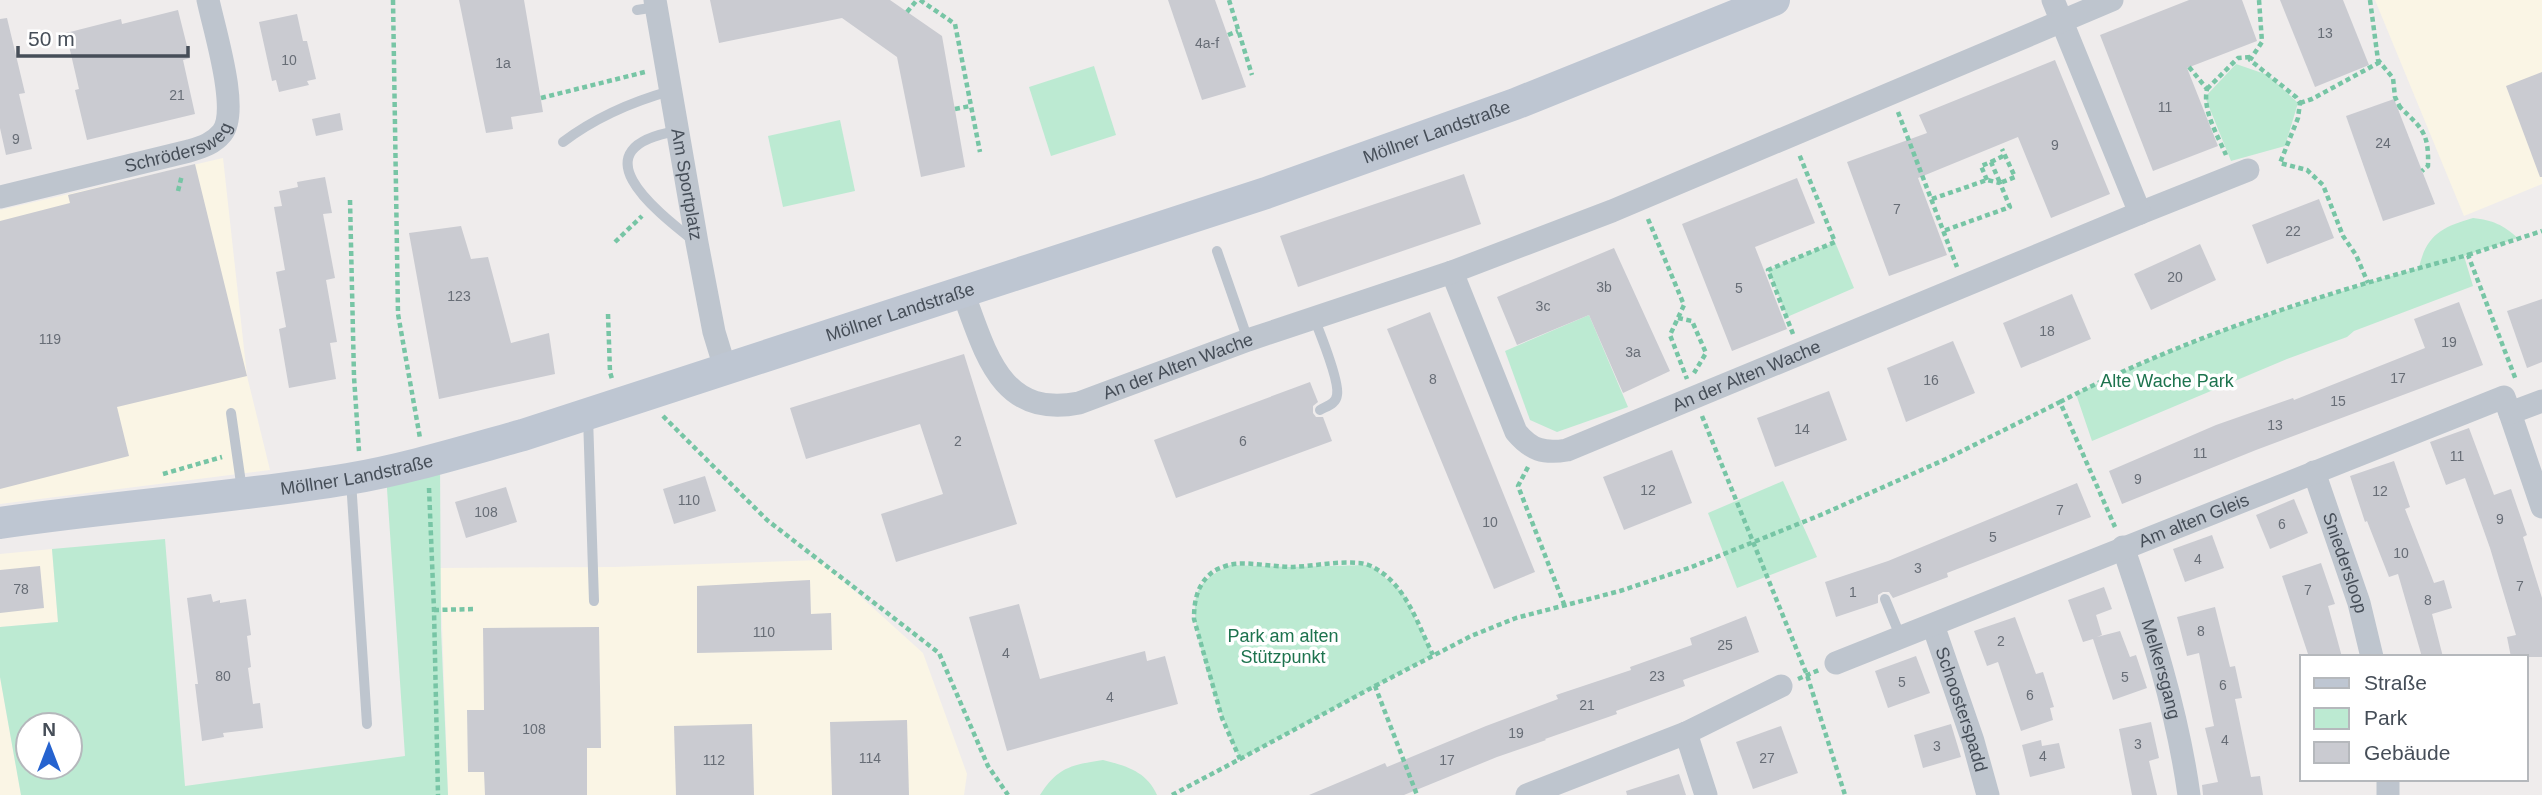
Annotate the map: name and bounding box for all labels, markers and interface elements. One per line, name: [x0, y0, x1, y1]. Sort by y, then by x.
scale bar: [18, 14, 187, 58]
house number: 13: [2317, 25, 2333, 41]
text: 50 m: [28, 27, 75, 50]
house number: 4a-f: [1195, 35, 1219, 51]
house number: 10: [281, 52, 297, 68]
house number: 1a: [495, 55, 511, 71]
house number: 21: [169, 87, 185, 103]
street label: Möllner Landstraße: [1360, 96, 1513, 168]
house number: 11: [2158, 99, 2172, 115]
street label: Schrödersweg: [122, 119, 236, 176]
street label: Am Sportplatz: [667, 127, 706, 242]
house number: 9: [12, 131, 20, 147]
house number: 24: [2375, 135, 2391, 151]
house number: 9: [2051, 137, 2059, 153]
house number: 7: [1893, 201, 1901, 217]
house number: 22: [2285, 223, 2301, 239]
house number: 20: [2167, 269, 2183, 285]
street label: Möllner Landstraße: [823, 279, 977, 346]
house number: 3b: [1596, 279, 1612, 295]
house number: 5: [1735, 280, 1743, 296]
house number: 123: [447, 288, 471, 304]
house number: 3c: [1536, 298, 1550, 314]
house number: 18: [2039, 323, 2055, 339]
street label: An der Alten Wache: [1100, 329, 1256, 403]
house number: 119: [39, 331, 61, 347]
house number: 19: [2441, 334, 2457, 350]
street label: An der Alten Wache: [1669, 336, 1824, 415]
house number: 3a: [1625, 344, 1641, 360]
house number: 17: [2390, 370, 2406, 386]
house number: 8: [1429, 371, 1437, 387]
park label: Alte Wache Park: [2100, 371, 2235, 391]
house number: 16: [1923, 372, 1939, 388]
house number: 15: [2330, 393, 2346, 409]
house number: 13: [2267, 417, 2283, 433]
house number: 14: [1794, 421, 1810, 437]
house number: 2: [954, 433, 962, 449]
house number: 6: [1239, 433, 1247, 449]
house number: 11: [2193, 445, 2207, 461]
house number: 11: [2450, 448, 2464, 464]
street label: Möllner Landstraße: [279, 450, 435, 499]
house number: 9: [2134, 471, 2142, 487]
house number: 12: [1640, 482, 1656, 498]
house number: 12: [2372, 483, 2388, 499]
street label: Am alten Gleis: [2136, 490, 2252, 552]
house number: 110: [678, 492, 700, 508]
house number: 7: [2056, 502, 2064, 518]
house number: 108: [474, 504, 498, 520]
street label: Sniedersloop: [2319, 510, 2371, 615]
house number: 9: [2496, 511, 2504, 527]
house number: 10: [1482, 514, 1498, 530]
house number: 6: [2278, 516, 2286, 532]
house number: 5: [1989, 529, 1997, 545]
house number: 10: [2393, 545, 2409, 561]
house number: 4: [2194, 551, 2202, 567]
house number: 3: [1914, 560, 1922, 576]
house number: 7: [2516, 578, 2524, 594]
house number: 78: [13, 581, 29, 597]
house number: 7: [2304, 582, 2312, 598]
house number: 1: [1849, 584, 1857, 600]
house number: 8: [2424, 592, 2432, 608]
street label: Melkersgang: [2138, 617, 2184, 721]
house number: 8: [2197, 623, 2205, 639]
house number: 110: [753, 624, 775, 640]
park label: Park am alten Stützpunkt: [1227, 626, 1339, 667]
house number: 2: [1997, 633, 2005, 649]
house number: 25: [1717, 637, 1733, 653]
street label: Schoosterspadd: [1931, 644, 1991, 774]
house number: 4: [1002, 645, 1010, 661]
legend: [2300, 655, 2528, 781]
house number: 80: [215, 668, 231, 684]
house number: 23: [1649, 668, 1665, 684]
house number: 5: [2121, 669, 2129, 685]
text: Straße: [2364, 671, 2427, 694]
house number: 5: [1898, 674, 1906, 690]
house number: 6: [2219, 677, 2227, 693]
house number: 6: [2026, 687, 2034, 703]
house number: 4: [1106, 689, 1114, 705]
house number: 21: [1579, 697, 1595, 713]
text: Park: [2364, 706, 2408, 729]
north arrow: [14, 711, 84, 781]
text: N: [42, 719, 56, 740]
house number: 108: [522, 721, 546, 737]
house number: 19: [1508, 725, 1524, 741]
house number: 4: [2221, 732, 2229, 748]
house number: 3: [2134, 736, 2142, 752]
house number: 3: [1933, 738, 1941, 754]
text: Gebäude: [2364, 741, 2450, 764]
house number: 4: [2039, 748, 2047, 764]
house number: 114: [859, 750, 881, 766]
house number: 27: [1759, 750, 1775, 766]
house number: 112: [703, 752, 725, 768]
house number: 17: [1439, 752, 1455, 768]

